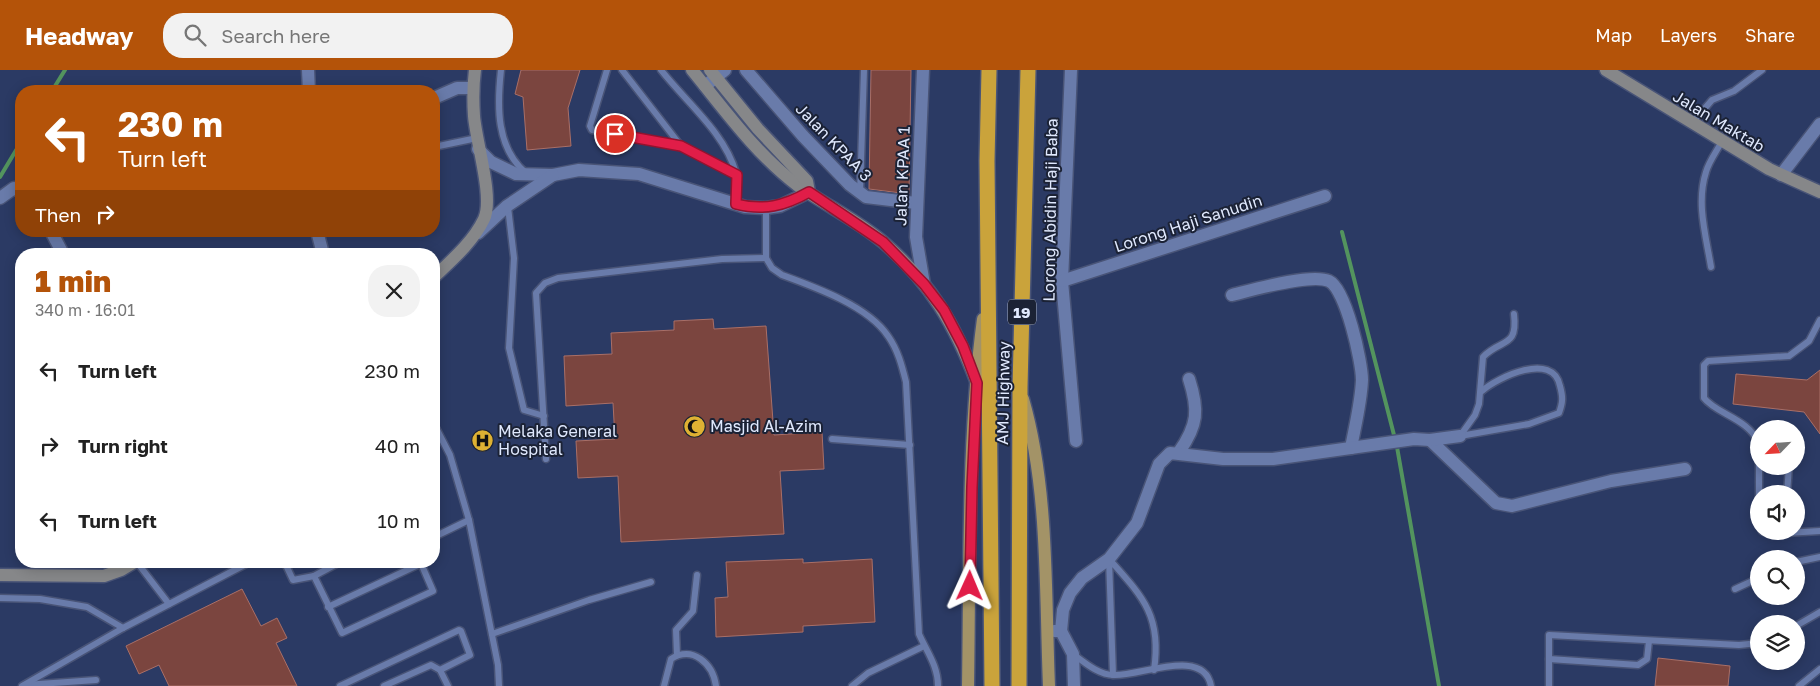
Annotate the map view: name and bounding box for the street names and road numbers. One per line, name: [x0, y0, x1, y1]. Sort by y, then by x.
street label: Jalan Maktab: [1670, 86, 1769, 156]
street label: Jalan KPAA 3: [792, 99, 876, 185]
street label: Lorong Abidin Haji Baba: [1038, 118, 1062, 302]
street label: Jalan KPAA 1: [890, 126, 914, 226]
street label: Lorong Haji Sanudin: [1111, 190, 1265, 256]
road number: 19: [1008, 300, 1036, 324]
street label: AMJ Highway: [992, 341, 1014, 445]

